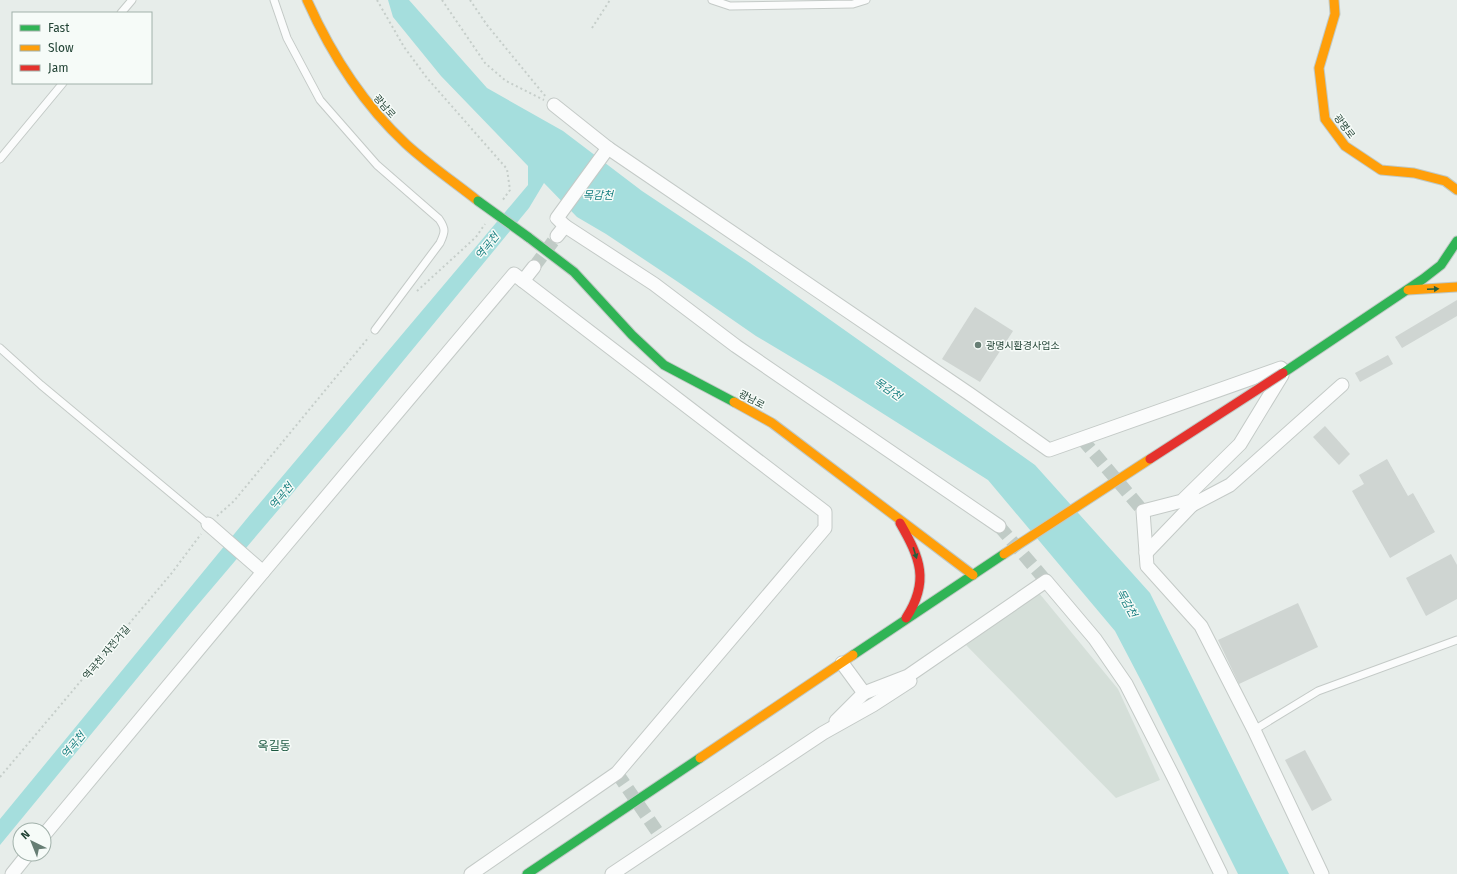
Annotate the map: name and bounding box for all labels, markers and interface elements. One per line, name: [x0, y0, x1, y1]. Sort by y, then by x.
legend: [12, 12, 152, 84]
text: Fast: [48, 21, 70, 35]
text: Slow: [48, 41, 74, 55]
text: Jam: [48, 61, 68, 75]
street label: 광남로: [371, 92, 398, 121]
street label: 광명로: [1331, 112, 1357, 141]
water label: 목감천: [583, 189, 615, 202]
water label: 역곡천: [473, 229, 503, 262]
one-way arrow: [1427, 285, 1439, 292]
marker: 광명시환경사업소: [973, 340, 983, 350]
place label: 광명시환경사업소: [986, 340, 1060, 352]
water label: 목감천: [871, 376, 905, 404]
street label: 광남로: [737, 388, 767, 412]
water label: 역곡천: [267, 479, 297, 512]
one-way arrow: [912, 548, 918, 560]
water label: 목감천: [1114, 587, 1141, 621]
street label: 역곡천 자전거길: [81, 623, 133, 682]
water label: 역곡천: [59, 728, 89, 761]
district label: 옥길동: [257, 739, 291, 753]
north arrow: [12, 822, 52, 862]
text: N: [18, 828, 33, 842]

